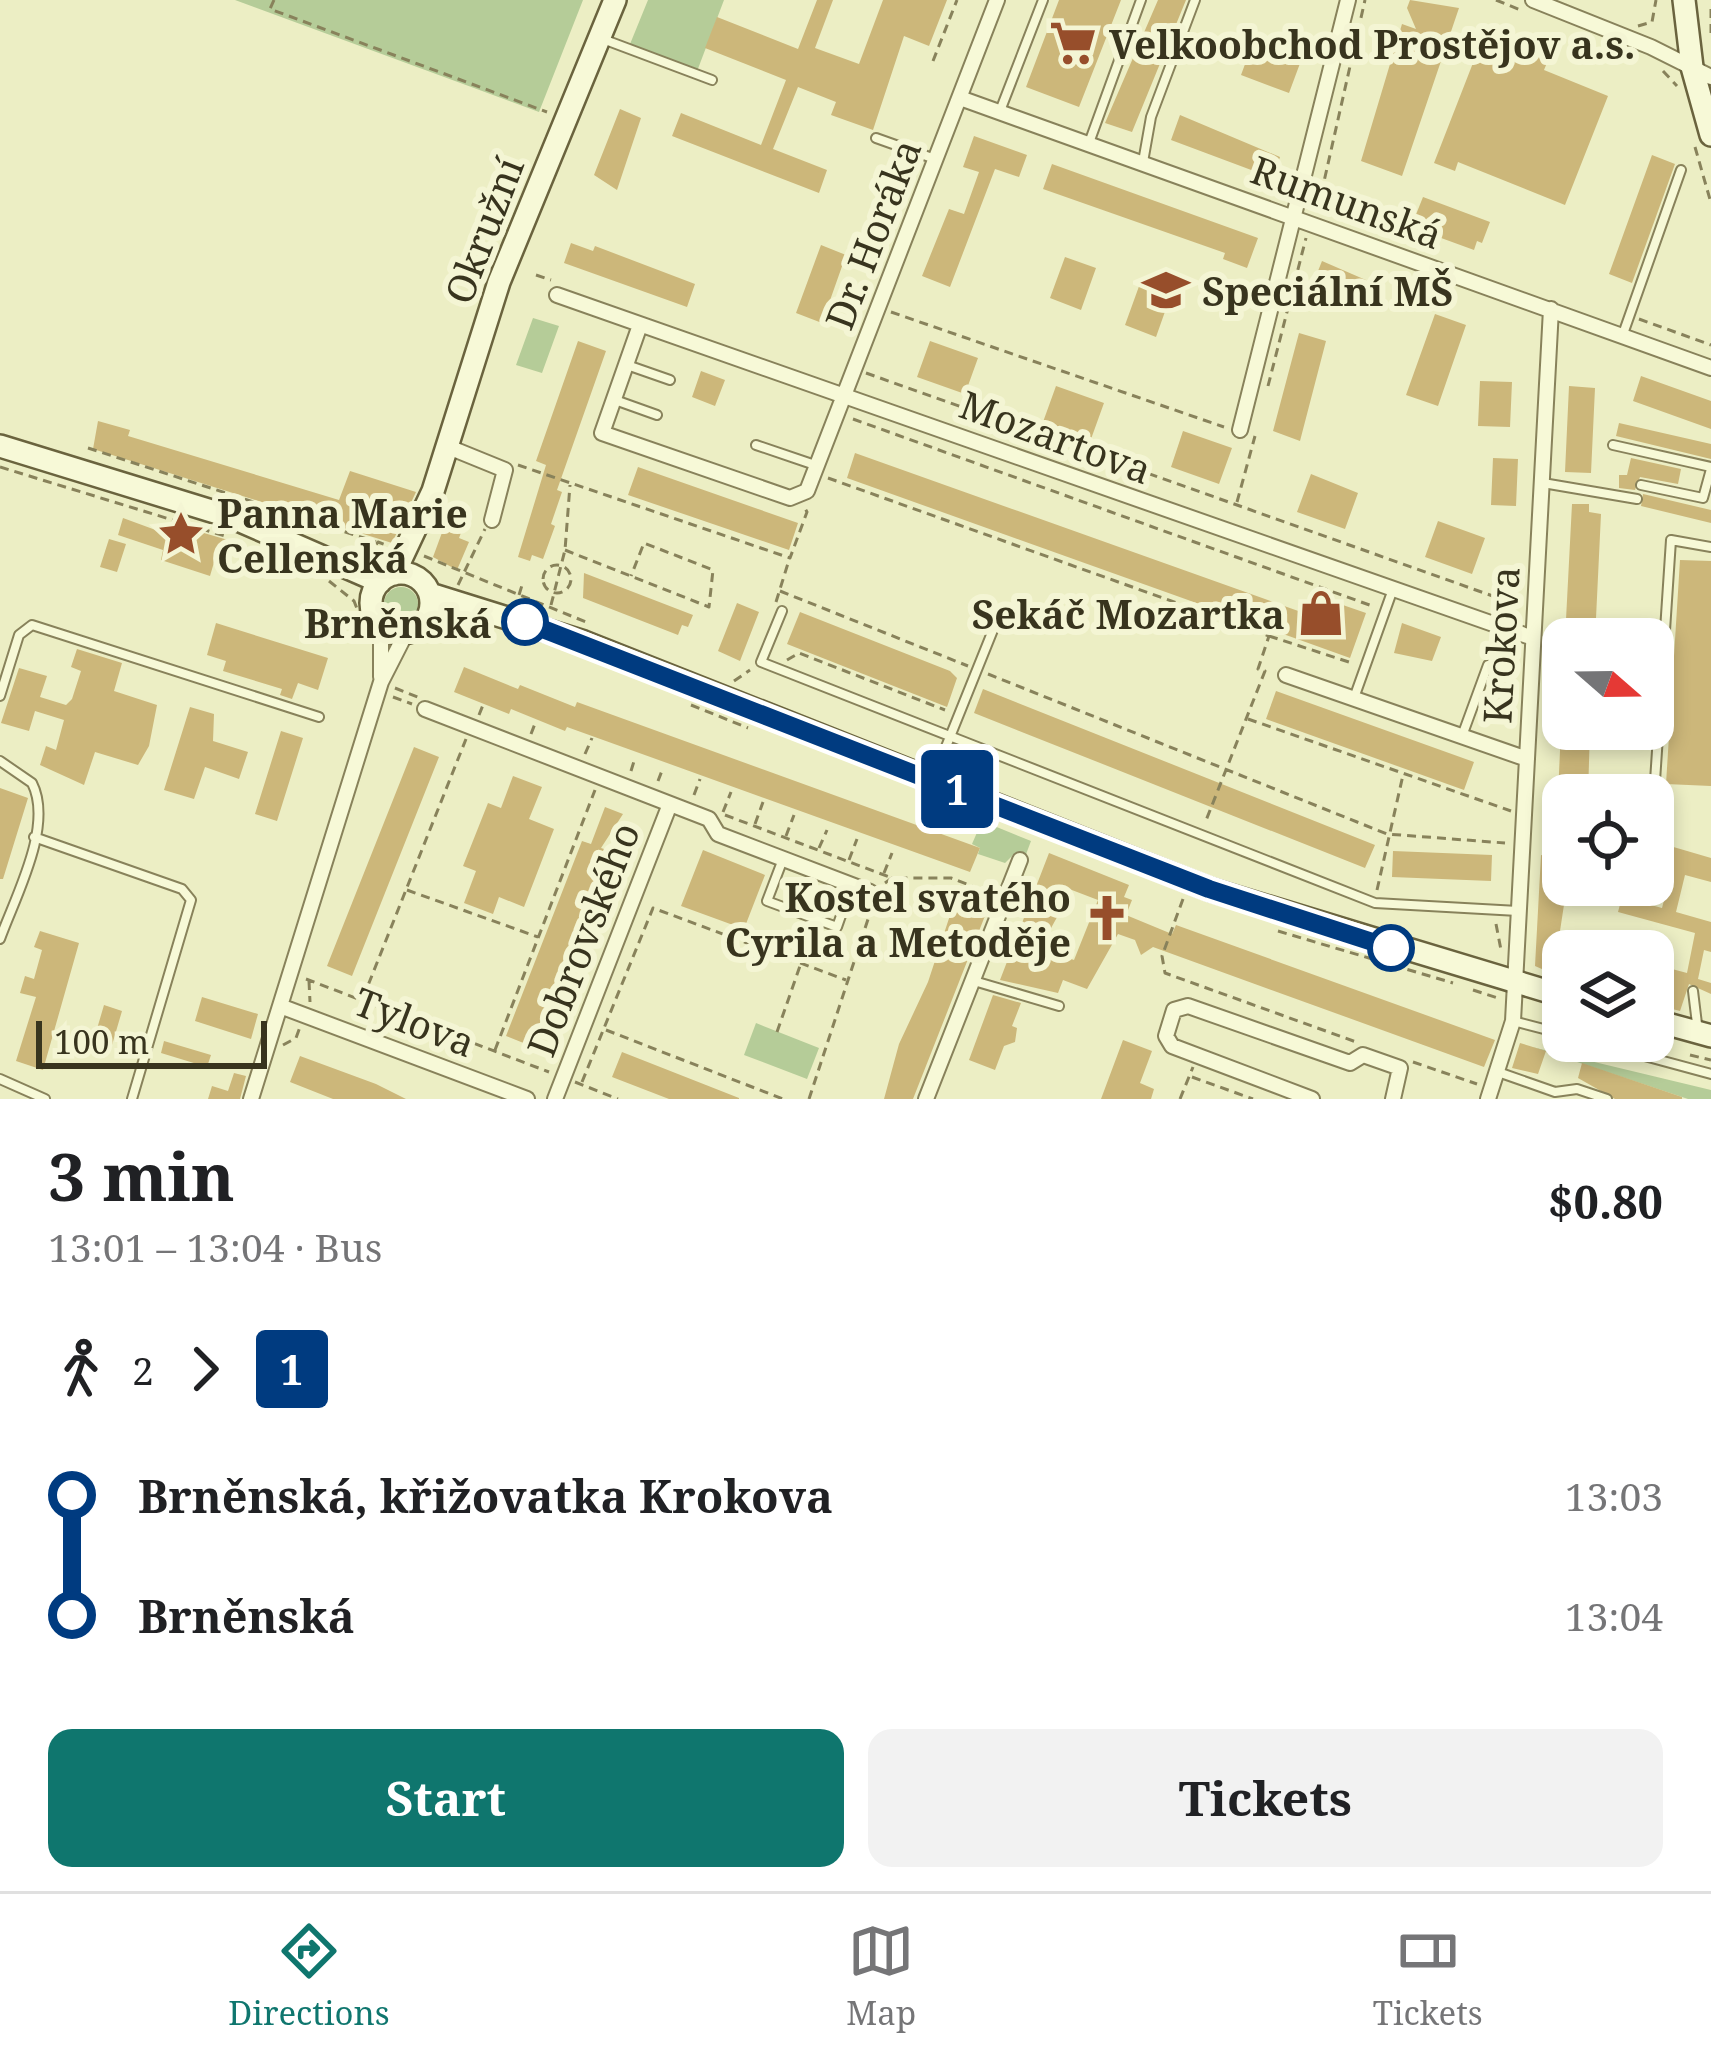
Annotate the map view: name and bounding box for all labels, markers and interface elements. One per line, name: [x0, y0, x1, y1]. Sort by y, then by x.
place label: Velkoobchod Prostějov a.s.: [1109, 17, 1636, 70]
supermarket icon: Velkoobchod Prostějov a.s.: [1048, 18, 1098, 68]
street label: Dr. Horáka: [812, 131, 932, 337]
street label: Rumunská: [1244, 142, 1450, 260]
street label: Okružní: [431, 149, 535, 311]
place label: Speciální MŠ: [1202, 264, 1453, 317]
school or university icon: Speciální MŠ: [1141, 265, 1191, 315]
street label: Mozartova: [953, 377, 1159, 495]
place label: Panna Marie Cellenská: [217, 486, 468, 584]
place icon: Panna Marie Cellenská: [156, 509, 206, 559]
street label: Krokova: [1469, 565, 1531, 725]
place label: Sekáč Mozartka: [972, 587, 1285, 640]
shop icon: Sekáč Mozartka: [1296, 588, 1346, 638]
place label: Brněnská: [304, 596, 492, 649]
marker: Brněnská: [503, 600, 547, 644]
north arrow: [1542, 618, 1674, 750]
map controls: [1542, 618, 1674, 1062]
line badge: 1: [918, 750, 996, 828]
text: 1: [945, 760, 969, 817]
button: locate: [1542, 774, 1674, 906]
street label: Dobrovského: [513, 815, 651, 1063]
place label: Kostel svatého Cyrila a Metoděje: [725, 870, 1071, 968]
church icon: Kostel svatého Cyrila a Metoděje: [1082, 893, 1132, 943]
unlabelled marker: [1369, 926, 1413, 970]
button: layers: [1542, 930, 1674, 1062]
street label: Tylova: [347, 974, 483, 1068]
scale bar: [36, 1015, 267, 1068]
text: 100 m: [54, 1019, 149, 1064]
text: 3 min: [48, 1130, 235, 1220]
text: $0.80: [1548, 1171, 1663, 1232]
text: 13:01 – 13:04 · Bus: [48, 1220, 382, 1273]
icon: walk: [48, 1336, 114, 1402]
icon: forward: [172, 1336, 238, 1402]
text: 1: [280, 1340, 304, 1397]
text: 2: [132, 1343, 154, 1396]
text: Brněnská, křižovatka Krokova: [138, 1465, 833, 1526]
text: 13:03: [1565, 1469, 1663, 1522]
text: Brněnská: [138, 1585, 355, 1646]
text: 13:04: [1565, 1589, 1663, 1642]
button: Start: [48, 1729, 844, 1867]
button: Tickets: [868, 1729, 1663, 1867]
tab: Directions: [228, 1918, 390, 2035]
tab: Map: [846, 1918, 916, 2035]
tab: Tickets: [1373, 1918, 1483, 2035]

